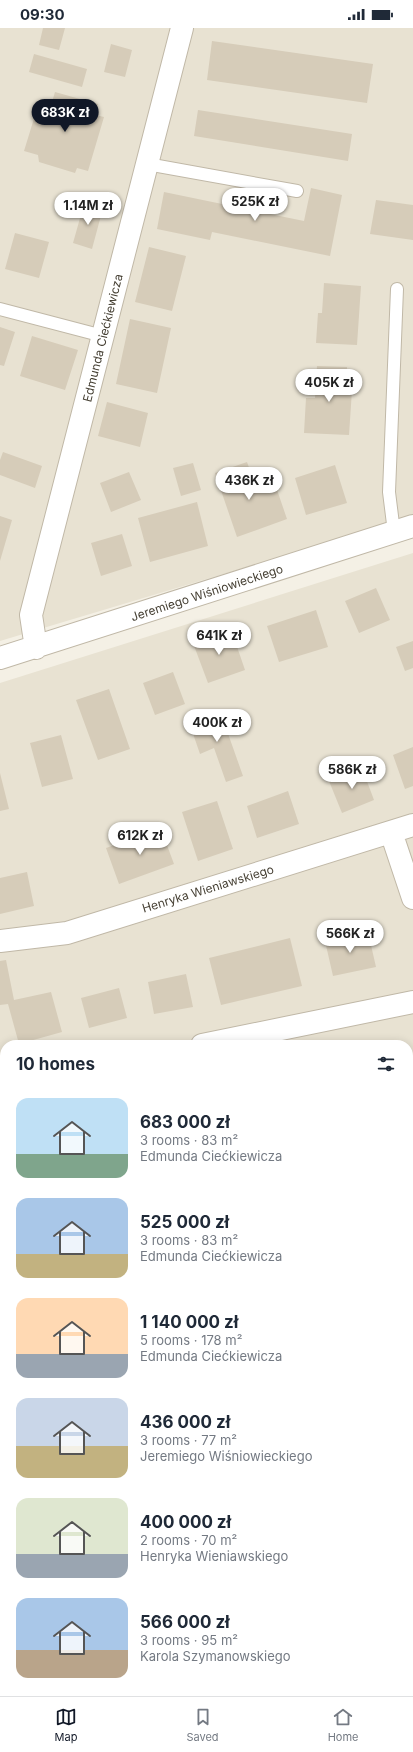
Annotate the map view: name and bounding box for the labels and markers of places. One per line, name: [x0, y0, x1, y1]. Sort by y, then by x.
pin: 683K zł: [28, 99, 102, 133]
pin: 525K zł: [218, 188, 292, 222]
pin: 1.14M zł: [47, 192, 129, 226]
pin: 405K zł: [292, 369, 366, 403]
pin: 436K zł: [212, 467, 286, 501]
pin: 641K zł: [182, 622, 256, 656]
pin: 400K zł: [180, 709, 254, 743]
pin: 586K zł: [315, 756, 389, 790]
pin: 612K zł: [103, 822, 177, 856]
pin: 566K zł: [313, 920, 387, 954]

